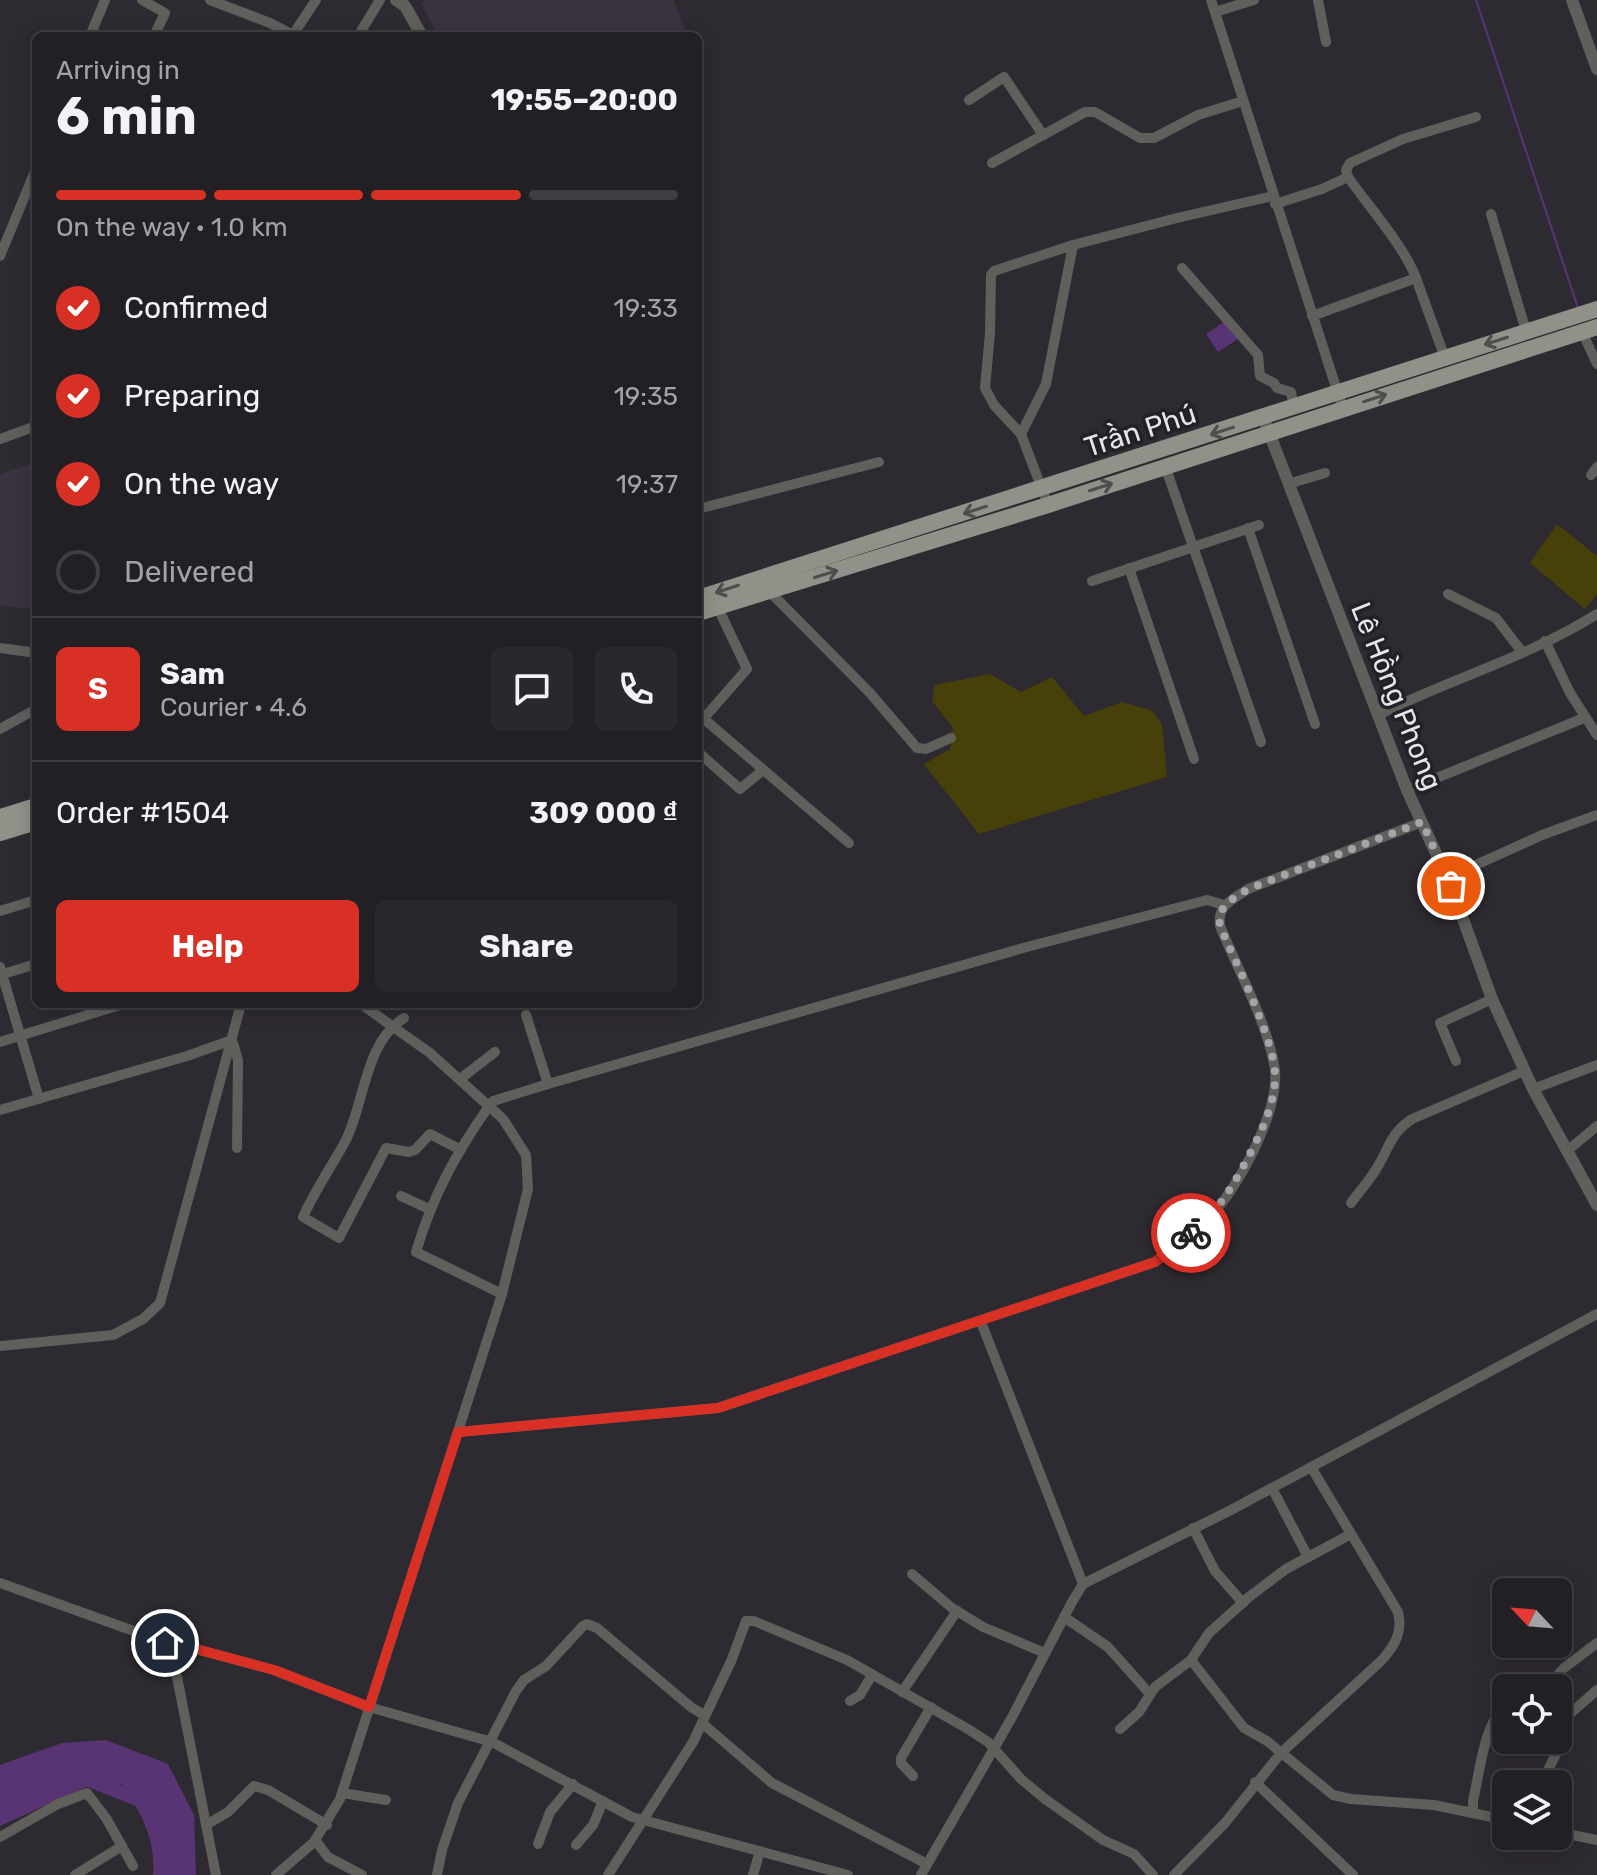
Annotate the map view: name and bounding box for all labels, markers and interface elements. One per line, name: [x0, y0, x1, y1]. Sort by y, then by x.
text: Arriving in: [56, 55, 180, 86]
text: 19:55–20:00: [491, 82, 678, 118]
text: 6 min: [56, 85, 197, 147]
text: On the way · 1.0 km: [56, 212, 288, 243]
icon: check: [56, 286, 100, 330]
text: Confirmed: [124, 290, 268, 326]
text: 19:33: [614, 293, 678, 324]
one-way arrow: [1484, 335, 1509, 350]
icon: check: [56, 374, 100, 418]
text: Preparing: [124, 378, 260, 414]
text: 19:35: [614, 381, 678, 412]
one-way arrow: [1362, 390, 1387, 405]
street label: Trần Phú: [1080, 396, 1200, 464]
one-way arrow: [1210, 424, 1235, 439]
icon: check: [56, 462, 100, 506]
text: On the way: [124, 466, 279, 502]
text: 19:37: [616, 469, 678, 500]
one-way arrow: [1088, 479, 1113, 494]
one-way arrow: [962, 503, 988, 518]
text: Delivered: [124, 554, 255, 590]
one-way arrow: [813, 566, 839, 581]
one-way arrow: [715, 583, 740, 597]
street label: Lê Hồng Phong: [1344, 597, 1450, 795]
button: chat: [490, 647, 574, 731]
button: phone: [594, 647, 678, 731]
text: Sam: [160, 656, 225, 692]
text: S: [88, 671, 108, 707]
text: Courier · 4.6: [160, 692, 307, 723]
text: Order #1504: [56, 795, 229, 831]
text: 309 000 ₫: [529, 795, 678, 831]
pin: [1417, 852, 1485, 920]
icon: bag: [1429, 864, 1473, 908]
button: Help: [56, 900, 359, 992]
button: Share: [375, 900, 678, 992]
courier: [1151, 1193, 1231, 1273]
icon: bike: [1169, 1211, 1213, 1255]
north arrow: [1492, 1578, 1572, 1658]
map controls: [1492, 1578, 1572, 1850]
pin: [131, 1609, 199, 1677]
icon: home: [143, 1621, 187, 1665]
button: locate: [1492, 1674, 1572, 1754]
button: layers: [1492, 1770, 1572, 1850]

